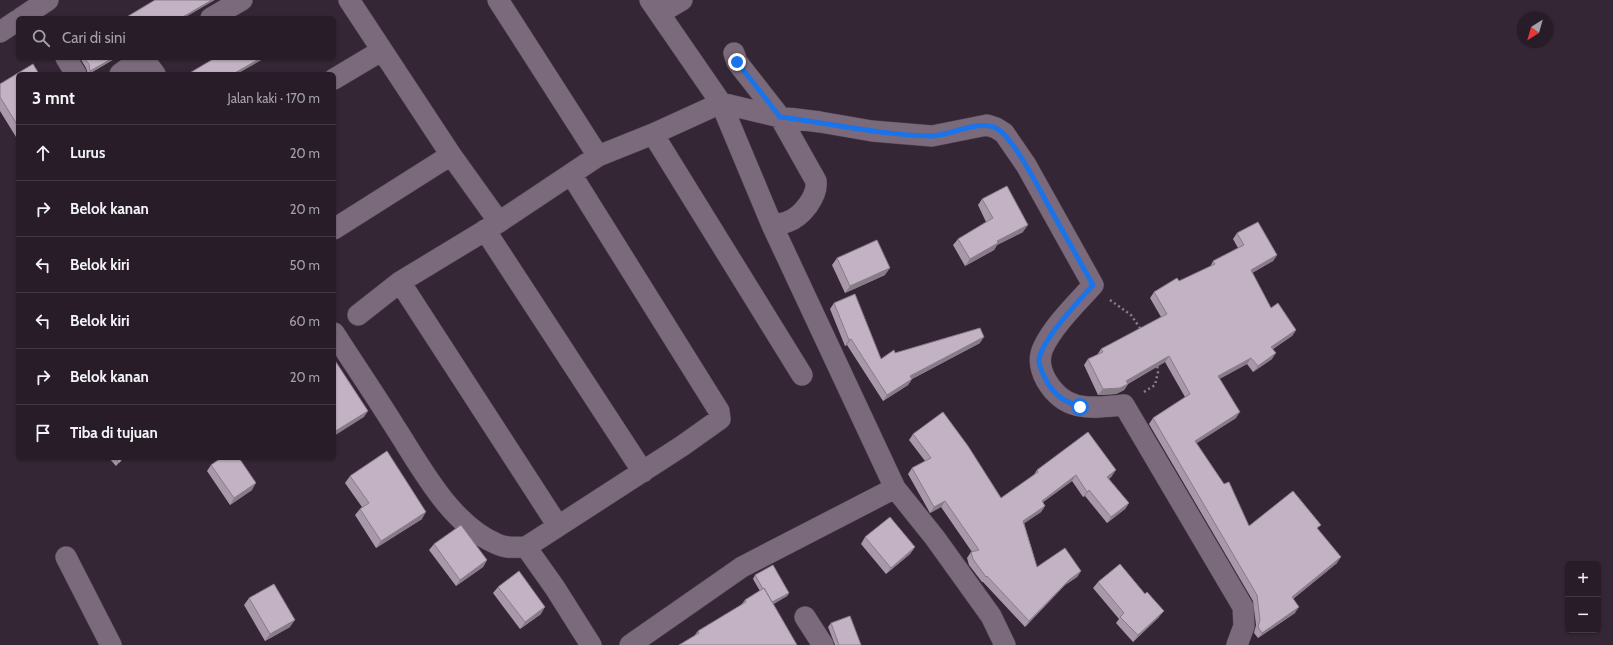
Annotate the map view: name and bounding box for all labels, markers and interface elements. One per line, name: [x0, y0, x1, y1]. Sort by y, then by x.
north arrow: [1517, 12, 1553, 48]
search box: [16, 16, 336, 60]
icon: search: [30, 27, 52, 49]
text: Cari di sini: [62, 29, 126, 47]
route end: [728, 53, 746, 71]
text: 3 mnt: [32, 88, 75, 108]
text: Jalan kaki · 170 m: [227, 90, 320, 106]
icon: ahead: [32, 142, 54, 164]
text: Lurus: [70, 144, 105, 162]
text: 20 m: [290, 145, 320, 161]
icon: right: [32, 198, 54, 220]
text: Belok kanan: [70, 200, 149, 218]
text: 20 m: [290, 201, 320, 217]
icon: left: [32, 254, 54, 276]
text: Belok kiri: [70, 256, 130, 274]
text: 50 m: [290, 257, 320, 273]
icon: left: [32, 310, 54, 332]
text: Belok kiri: [70, 312, 130, 330]
text: 60 m: [289, 313, 320, 329]
icon: right: [32, 366, 54, 388]
text: Belok kanan: [70, 368, 149, 386]
text: 20 m: [290, 369, 320, 385]
route start: [1071, 398, 1089, 416]
icon: arrive: [32, 422, 54, 444]
text: Tiba di tujuan: [70, 424, 158, 442]
map controls: [1565, 561, 1601, 633]
button: +: [1565, 561, 1601, 597]
button: −: [1565, 597, 1601, 633]

